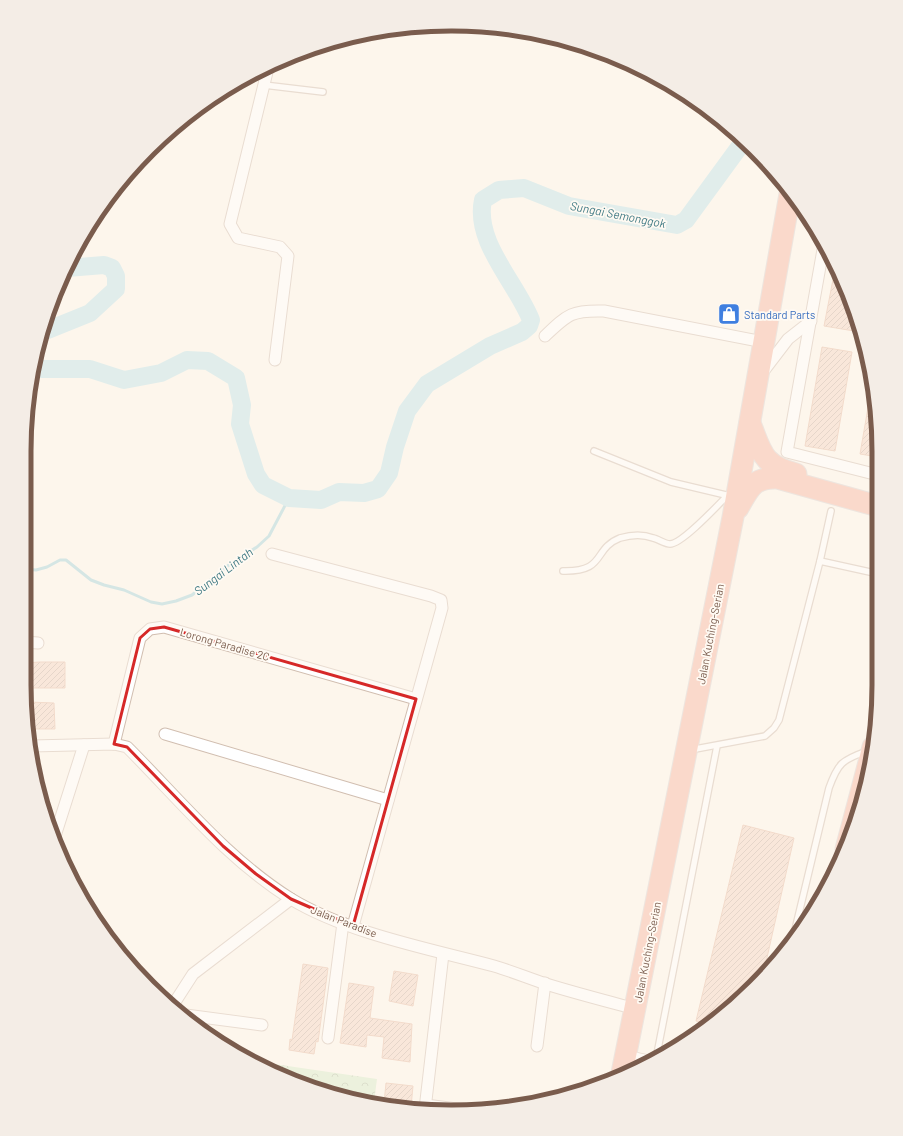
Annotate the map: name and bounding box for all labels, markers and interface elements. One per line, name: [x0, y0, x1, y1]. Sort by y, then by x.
water label: Sungai Semonggok: [569, 198, 667, 230]
shop icon: Standard Parts: [716, 301, 742, 327]
place label: Standard Parts: [744, 308, 815, 321]
water label: Sungai Lintah: [191, 544, 255, 598]
street label: Jalan Kuching-Serian: [694, 583, 726, 685]
street label: Lorong Paradise 2C: [179, 625, 271, 663]
street label: Jalan Kuching-Serian: [631, 901, 663, 1003]
street label: Jalan Paradise: [309, 902, 379, 940]

